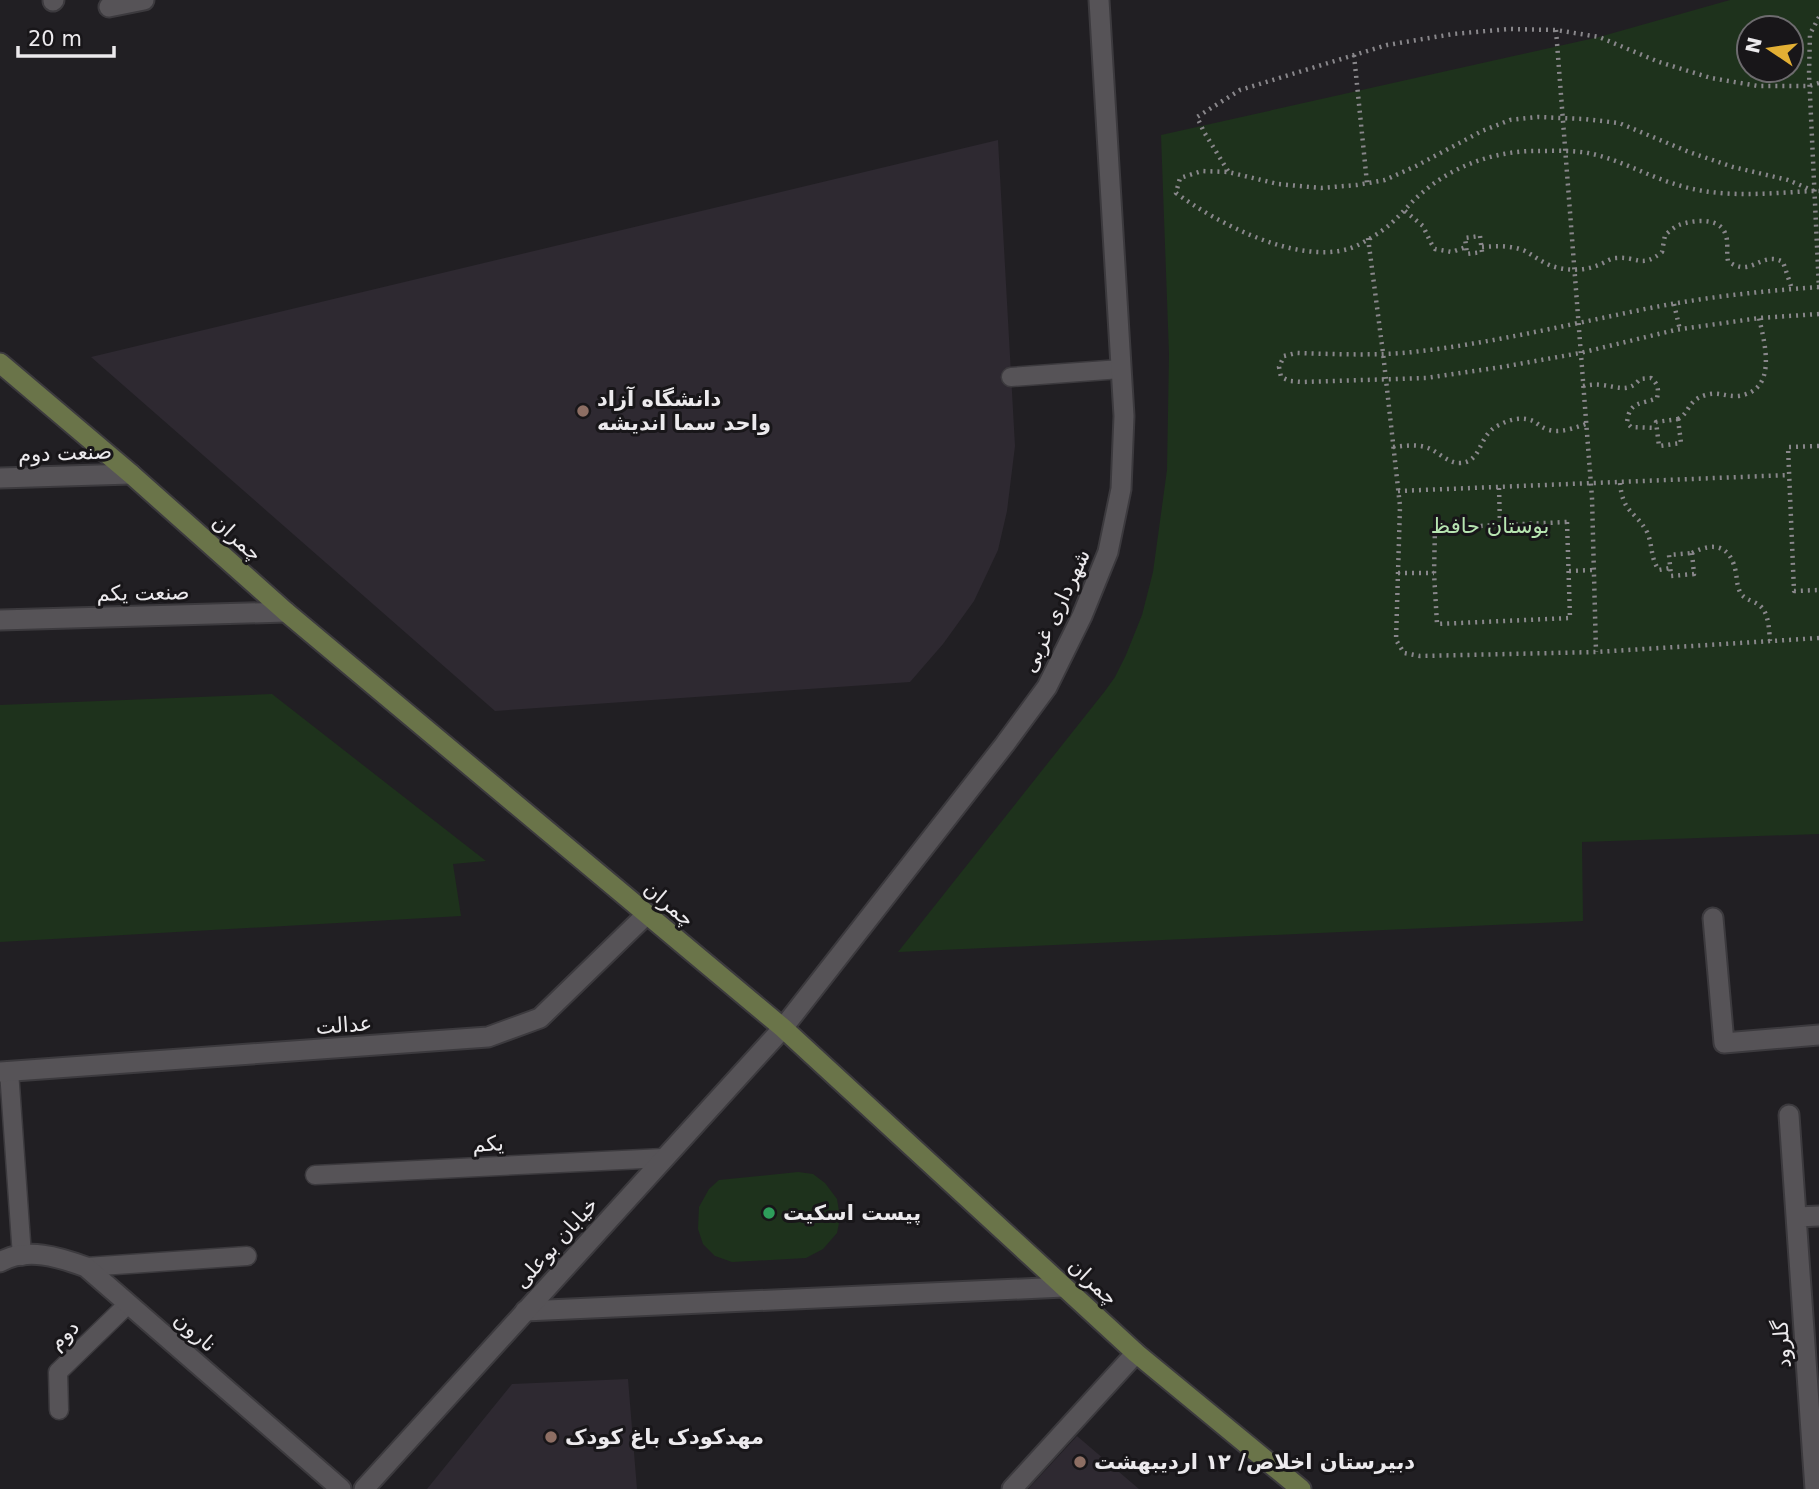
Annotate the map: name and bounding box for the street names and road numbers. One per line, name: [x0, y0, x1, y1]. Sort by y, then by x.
street label: صنعت دوم: [18, 439, 112, 467]
street label: چمران: [207, 510, 267, 566]
street label: شهرداری غربی: [1017, 546, 1095, 676]
street label: صنعت یکم: [96, 580, 190, 607]
street label: چمران: [639, 876, 699, 932]
street label: عدالت: [315, 1011, 373, 1039]
street label: یکم: [472, 1131, 505, 1158]
street label: خیابان بوعلی: [509, 1193, 603, 1293]
street label: چمران: [1064, 1253, 1122, 1311]
street label: نارون: [169, 1307, 221, 1357]
street label: دوم: [44, 1315, 84, 1355]
street label: گلرود: [1768, 1319, 1796, 1369]

